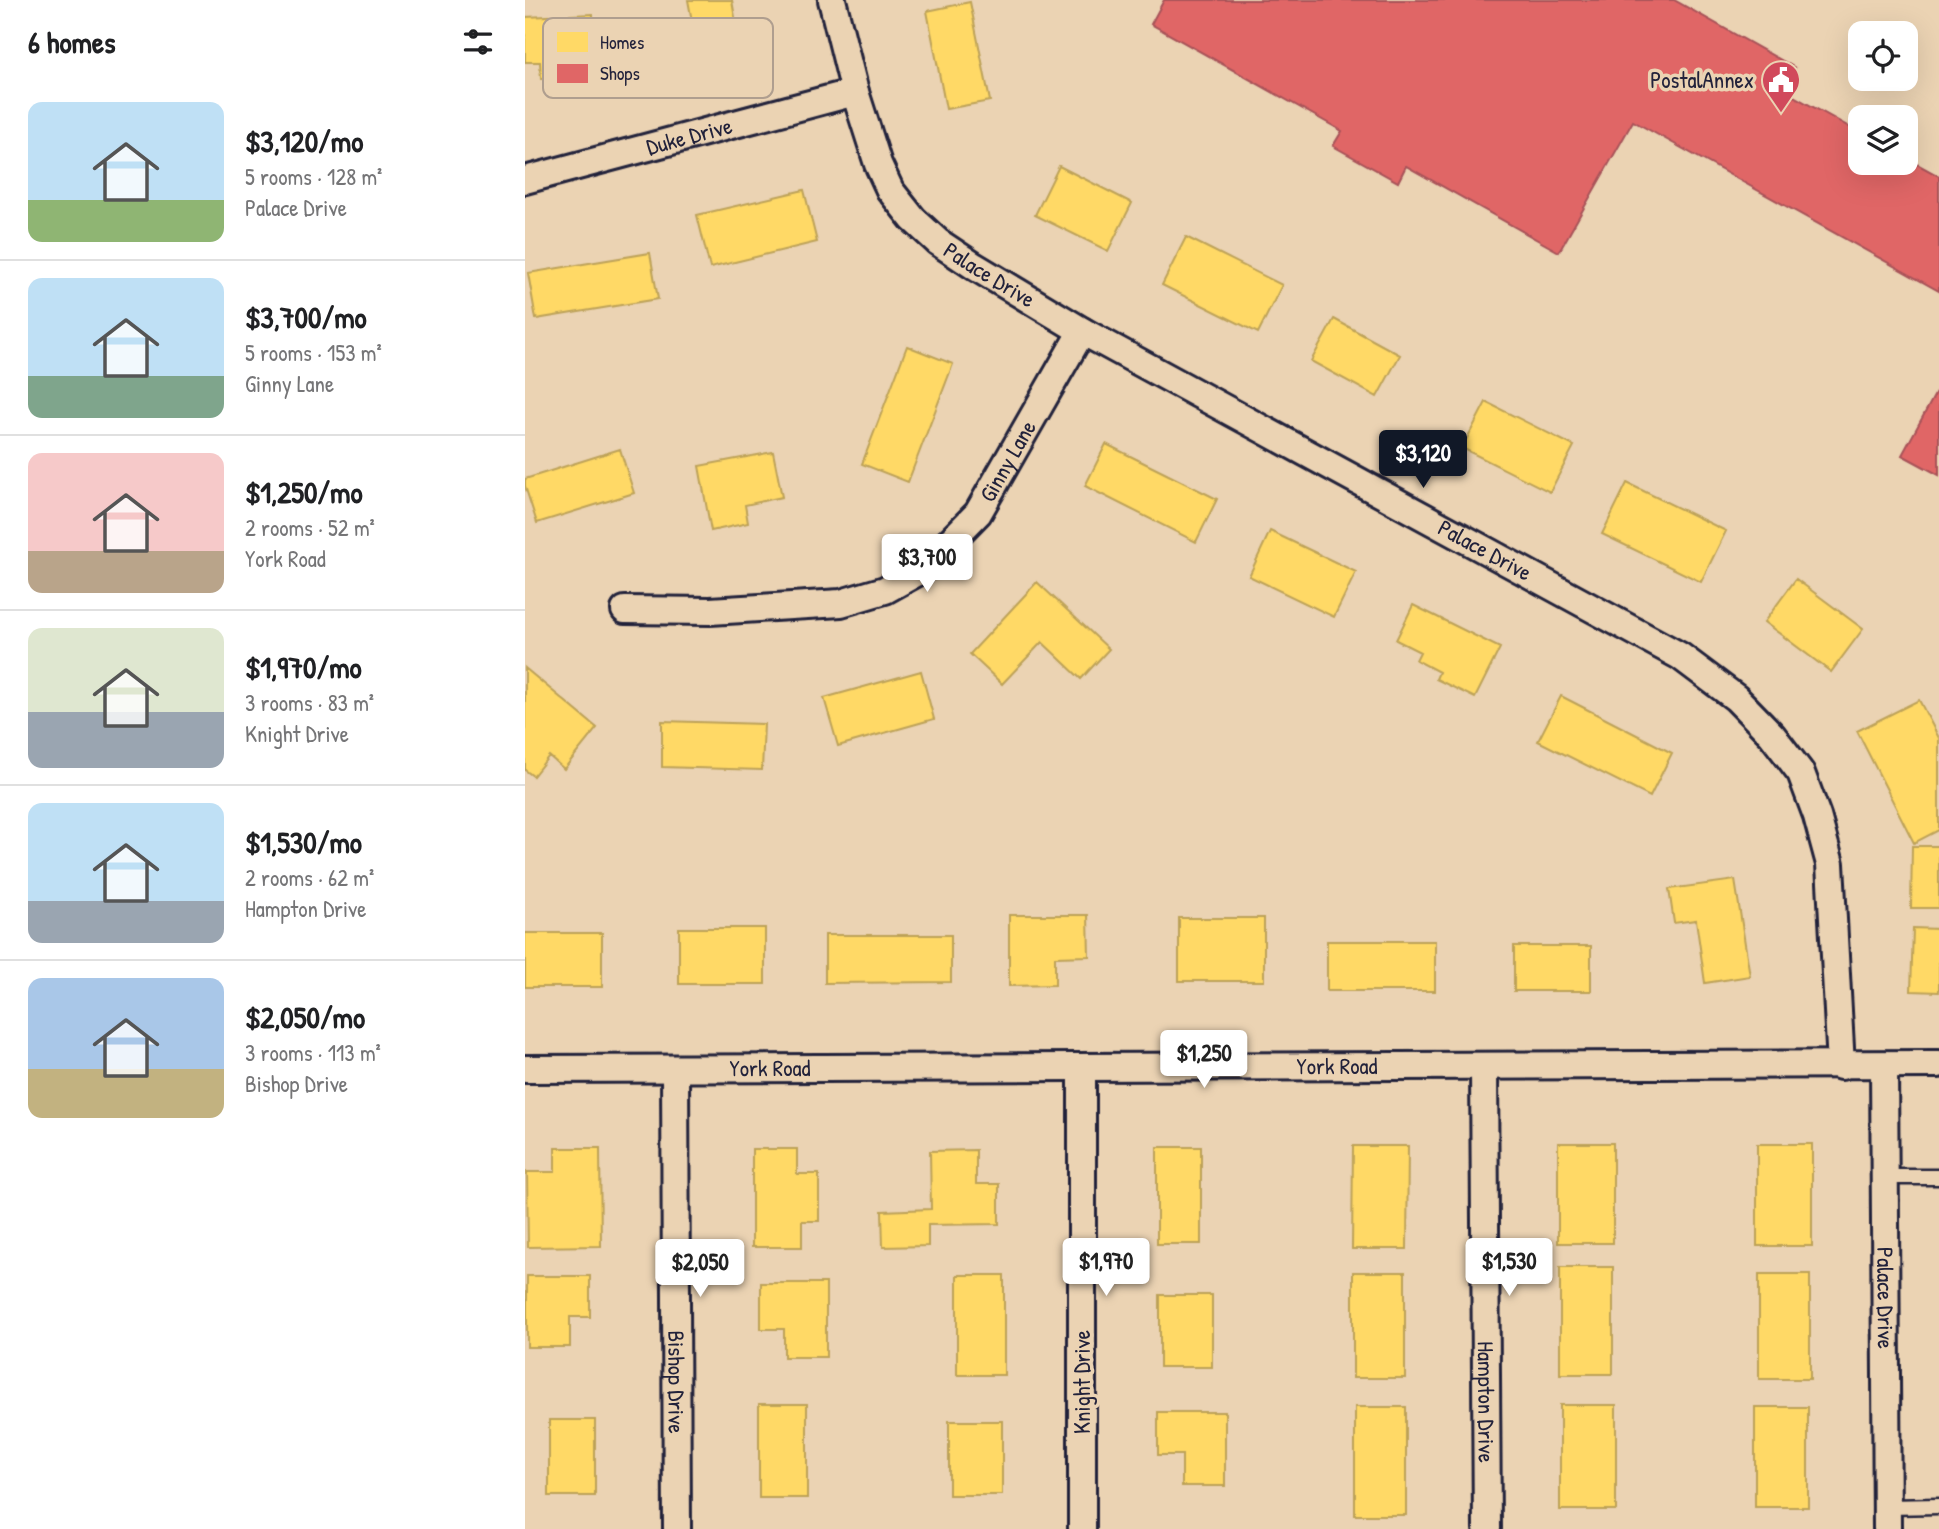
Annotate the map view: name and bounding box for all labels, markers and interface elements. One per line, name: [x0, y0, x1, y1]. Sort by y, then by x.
legend: [543, 18, 773, 98]
map controls: [1848, 21, 1918, 175]
button: locate: [1848, 21, 1918, 91]
text: 6 homes: [28, 22, 115, 62]
icon: filters: [459, 23, 497, 61]
text: Homes: [600, 29, 644, 55]
public building icon: PostalAnnex: [1760, 59, 1802, 114]
text: Shops: [600, 60, 640, 86]
place label: PostalAnnex: [1650, 64, 1754, 95]
button: layers: [1848, 105, 1918, 175]
street label: Duke Drive: [643, 109, 735, 162]
text: $3,120/mo: [245, 121, 363, 161]
icon: home: [84, 130, 168, 214]
text: 5 rooms · 128 m²: [245, 161, 382, 192]
text: Palace Drive: [245, 192, 347, 223]
street label: Palace Drive: [938, 234, 1041, 314]
text: $3,700/mo: [245, 297, 367, 337]
icon: home: [84, 306, 168, 390]
text: 5 rooms · 153 m²: [245, 337, 382, 368]
text: Ginny Lane: [245, 368, 334, 399]
street label: Ginny Lane: [972, 414, 1043, 507]
pin: $3,120: [1366, 430, 1480, 490]
text: $3,120: [1395, 437, 1451, 468]
text: $1,250/mo: [245, 472, 363, 512]
icon: home: [84, 481, 168, 565]
text: 2 rooms · 52 m²: [245, 512, 375, 543]
street label: Palace Drive: [1433, 512, 1537, 588]
pin: $3,700: [870, 534, 984, 594]
text: $3,700: [898, 541, 956, 572]
text: York Road: [245, 543, 326, 574]
text: $1,970/mo: [245, 647, 362, 687]
icon: home: [84, 656, 168, 740]
text: 3 rooms · 83 m²: [245, 687, 374, 718]
text: Knight Drive: [245, 718, 349, 749]
text: $1,530/mo: [245, 822, 362, 862]
icon: home: [84, 831, 168, 915]
text: 2 rooms · 62 m²: [245, 862, 374, 893]
text: Hampton Drive: [245, 893, 366, 924]
text: $2,050/mo: [245, 997, 365, 1037]
icon: home: [84, 1006, 168, 1090]
pin: $1,250: [1147, 1030, 1261, 1090]
text: 3 rooms · 113 m²: [245, 1037, 381, 1068]
text: $1,250: [1176, 1037, 1232, 1068]
street label: York Road: [1296, 1050, 1378, 1081]
street label: York Road: [729, 1052, 811, 1083]
text: Bishop Drive: [245, 1068, 348, 1099]
pin: $1,970: [1049, 1238, 1163, 1298]
pin: $1,530: [1452, 1238, 1566, 1298]
pin: $2,050: [643, 1240, 757, 1299]
text: $1,970: [1079, 1245, 1133, 1276]
text: $1,530: [1482, 1245, 1537, 1276]
text: $2,050: [671, 1246, 729, 1277]
street label: Palace Drive: [1870, 1247, 1902, 1349]
street label: Bishop Drive: [661, 1330, 693, 1434]
street label: Knight Drive: [1066, 1330, 1097, 1434]
street label: Hampton Drive: [1471, 1341, 1503, 1463]

